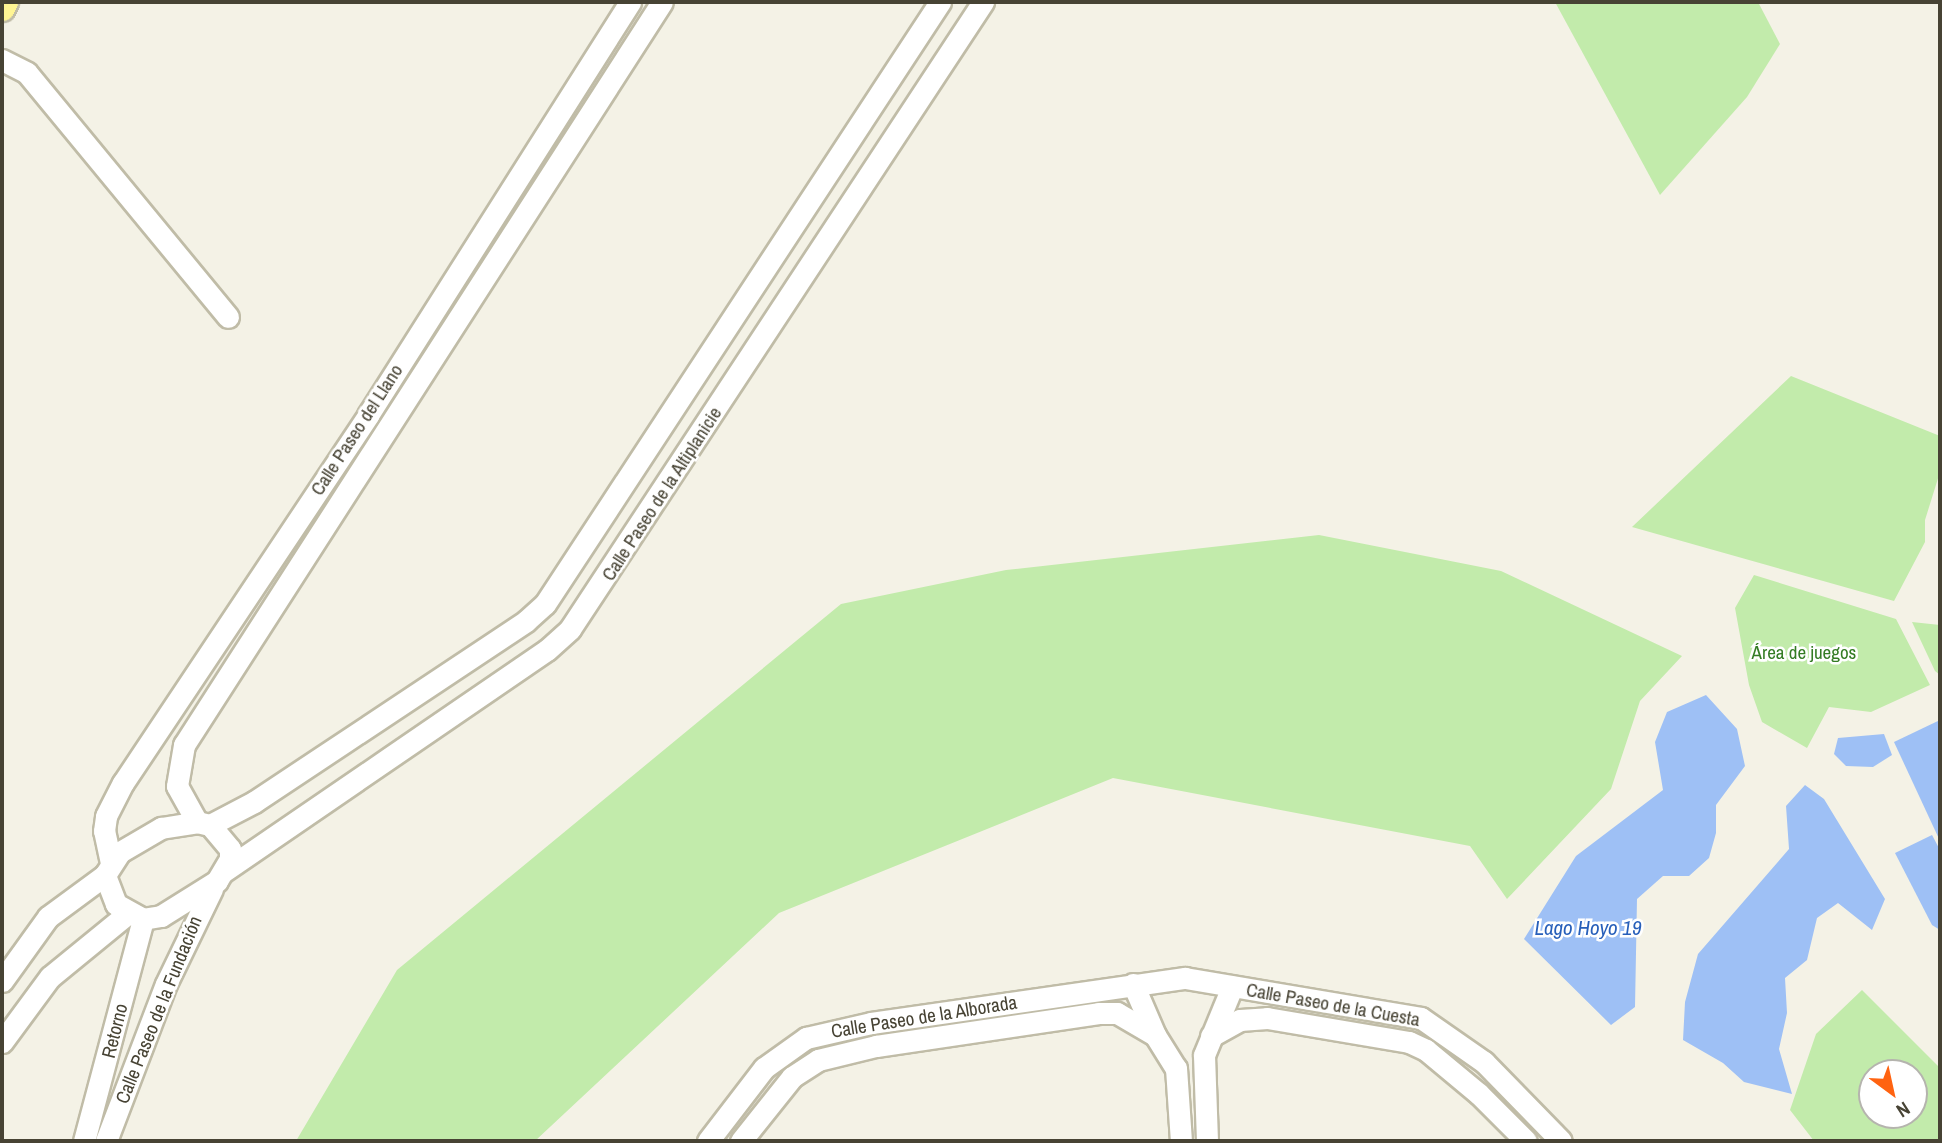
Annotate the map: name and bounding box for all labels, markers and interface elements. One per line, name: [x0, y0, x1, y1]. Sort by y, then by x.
street label: Calle Paseo del Llano: [306, 360, 408, 500]
street label: Calle Paseo de la Altiplanicie: [597, 402, 727, 586]
park label: Área de juegos: [1752, 642, 1856, 664]
street label: Calle Paseo de la Fundación: [111, 913, 207, 1107]
water label: Lago Hoyo 19: [1534, 915, 1642, 941]
street label: Calle Paseo de la Cuesta: [1244, 979, 1422, 1031]
street label: Calle Paseo de la Alborada: [829, 991, 1019, 1043]
street label: Retorno: [97, 1001, 133, 1061]
north arrow: [1858, 1059, 1928, 1129]
text: N: [1892, 1096, 1915, 1124]

